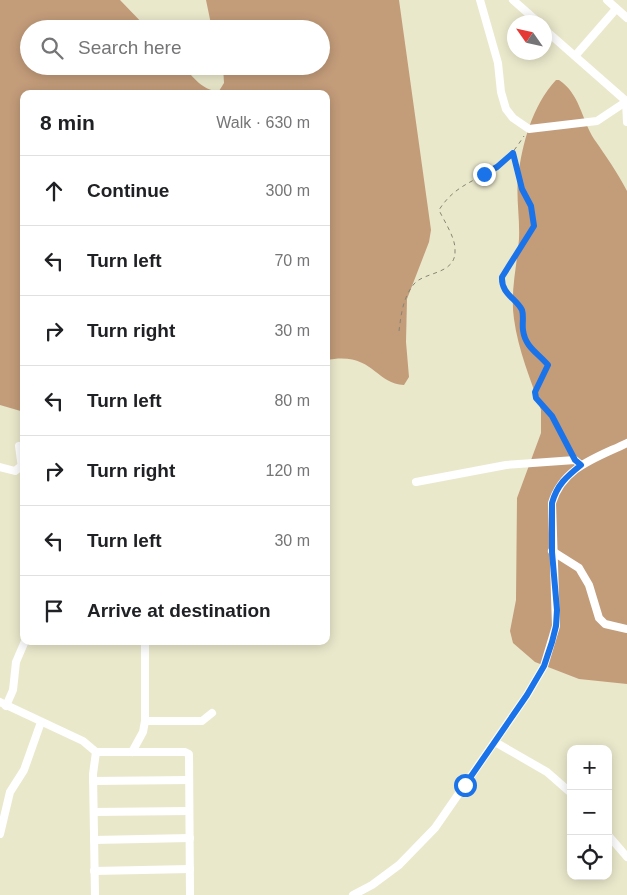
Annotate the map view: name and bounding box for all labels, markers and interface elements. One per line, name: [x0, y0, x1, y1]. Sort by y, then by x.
north arrow: [507, 15, 552, 60]
search box: [20, 20, 330, 75]
icon: search: [38, 34, 66, 62]
text: Search here: [78, 37, 182, 58]
text: 8 min: [40, 111, 95, 134]
text: Walk · 630 m: [216, 114, 310, 131]
route end: [473, 163, 496, 186]
icon: ahead: [40, 177, 68, 205]
text: Continue: [87, 180, 169, 201]
text: 300 m: [266, 182, 310, 199]
icon: left: [40, 247, 68, 275]
text: Turn left: [87, 250, 162, 271]
text: 70 m: [274, 252, 310, 269]
icon: right: [40, 317, 68, 345]
text: Turn right: [87, 320, 175, 341]
text: 30 m: [274, 322, 310, 339]
icon: left: [40, 387, 68, 415]
text: Turn left: [87, 390, 162, 411]
text: 80 m: [274, 392, 310, 409]
icon: right: [40, 457, 68, 485]
text: Turn right: [87, 460, 175, 481]
text: 120 m: [266, 462, 310, 479]
icon: left: [40, 527, 68, 555]
text: Turn left: [87, 530, 162, 551]
text: 30 m: [274, 532, 310, 549]
icon: arrive: [40, 597, 68, 625]
text: Arrive at destination: [87, 600, 271, 621]
map controls: [567, 745, 612, 880]
button: +: [567, 745, 612, 790]
route start: [454, 774, 477, 797]
button: −: [567, 790, 612, 835]
button: locate: [567, 835, 612, 880]

